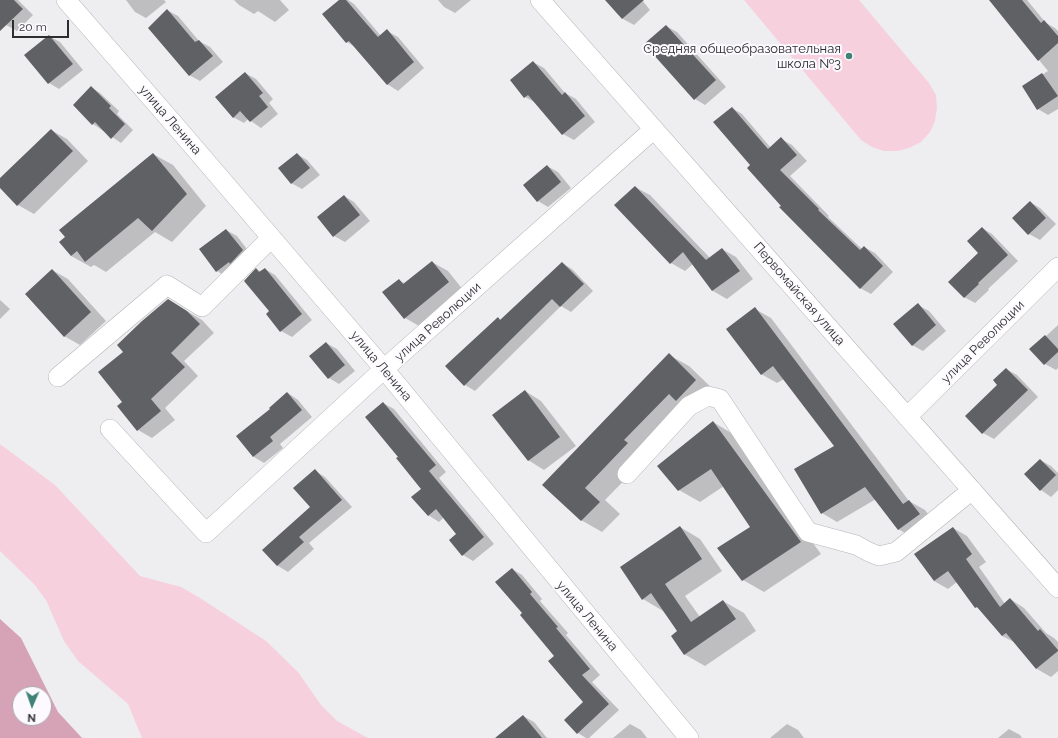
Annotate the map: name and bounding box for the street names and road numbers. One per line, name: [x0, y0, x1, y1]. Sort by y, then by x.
street label: улица Ленина: [136, 82, 204, 158]
street label: Первомайская улица: [750, 239, 848, 349]
street label: улица Революции: [392, 279, 484, 365]
street label: улица Революции: [938, 297, 1028, 387]
street label: улица Ленина: [347, 328, 415, 404]
street label: улица Ленина: [553, 578, 621, 654]

